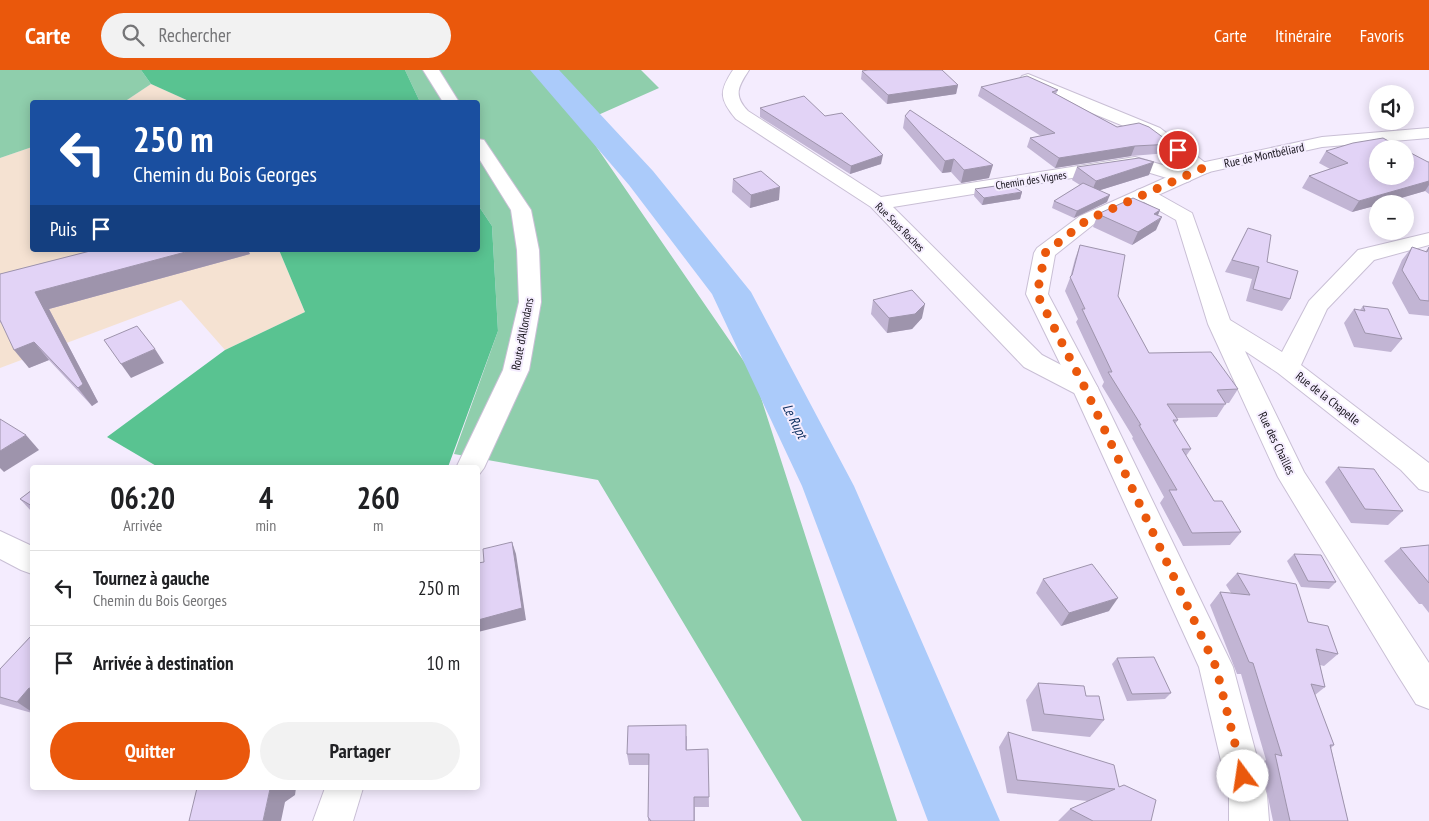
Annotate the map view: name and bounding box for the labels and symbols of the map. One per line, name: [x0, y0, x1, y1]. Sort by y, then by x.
pin: [1157, 129, 1199, 171]
street label: Rue de Montbéliard: [1223, 139, 1305, 171]
street label: Chemin des Vignes: [995, 167, 1068, 193]
street label: Rue Sous Roches: [872, 199, 928, 255]
street label: Route d’Allondans: [508, 297, 536, 371]
street label: Rue de la Chapelle: [1293, 368, 1363, 428]
water label: Le Rupt: [779, 401, 812, 443]
street label: Rue des Chailles: [1255, 409, 1299, 477]
position arrow: [1216, 749, 1268, 801]

